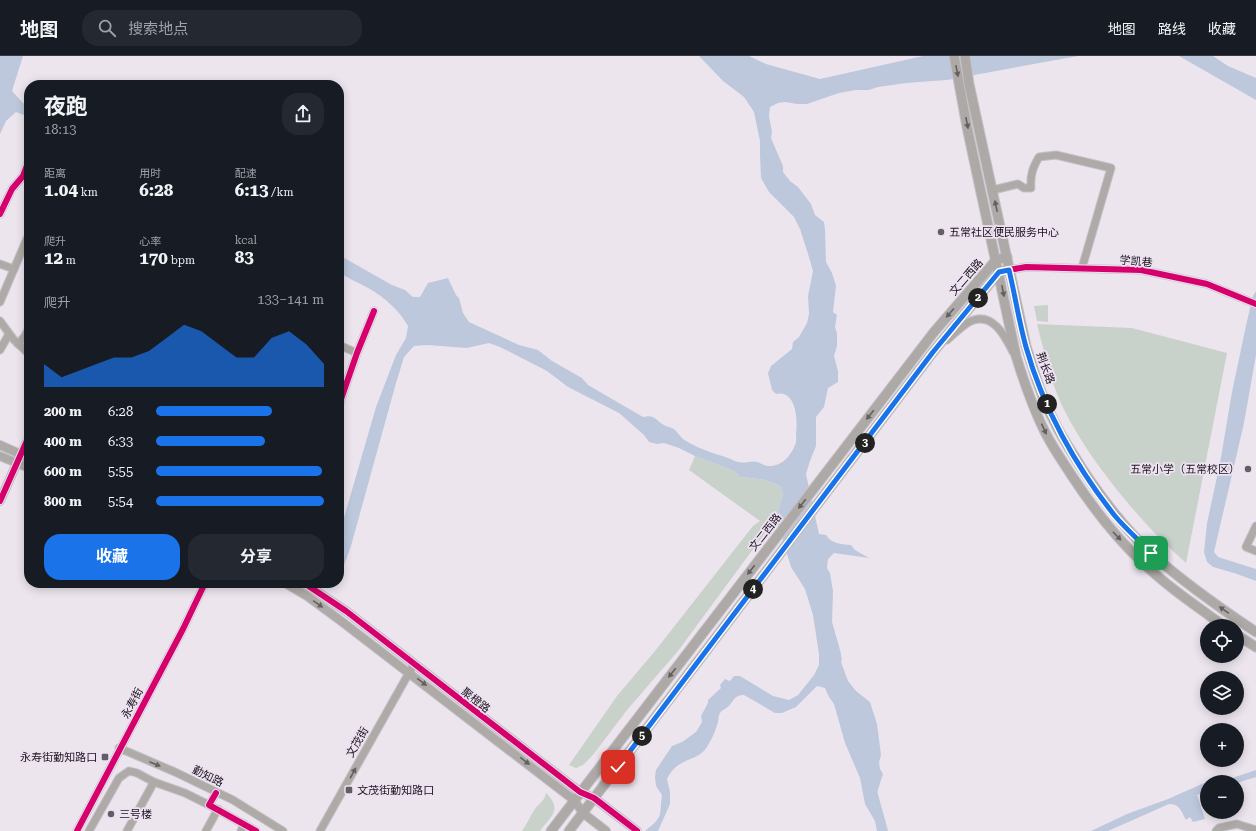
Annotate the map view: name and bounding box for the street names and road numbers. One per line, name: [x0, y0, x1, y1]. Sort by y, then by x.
street label: 学凯巷: [1119, 254, 1153, 269]
street label: 文二西路: [947, 256, 986, 298]
street label: 荆长路: [1034, 350, 1057, 386]
street label: 文二西路: [747, 511, 784, 554]
street label: 聚橙路: [459, 685, 493, 716]
street label: 永寿街: [119, 686, 146, 721]
street label: 文茂街: [344, 725, 371, 760]
street label: 勤知路: [190, 763, 225, 790]

